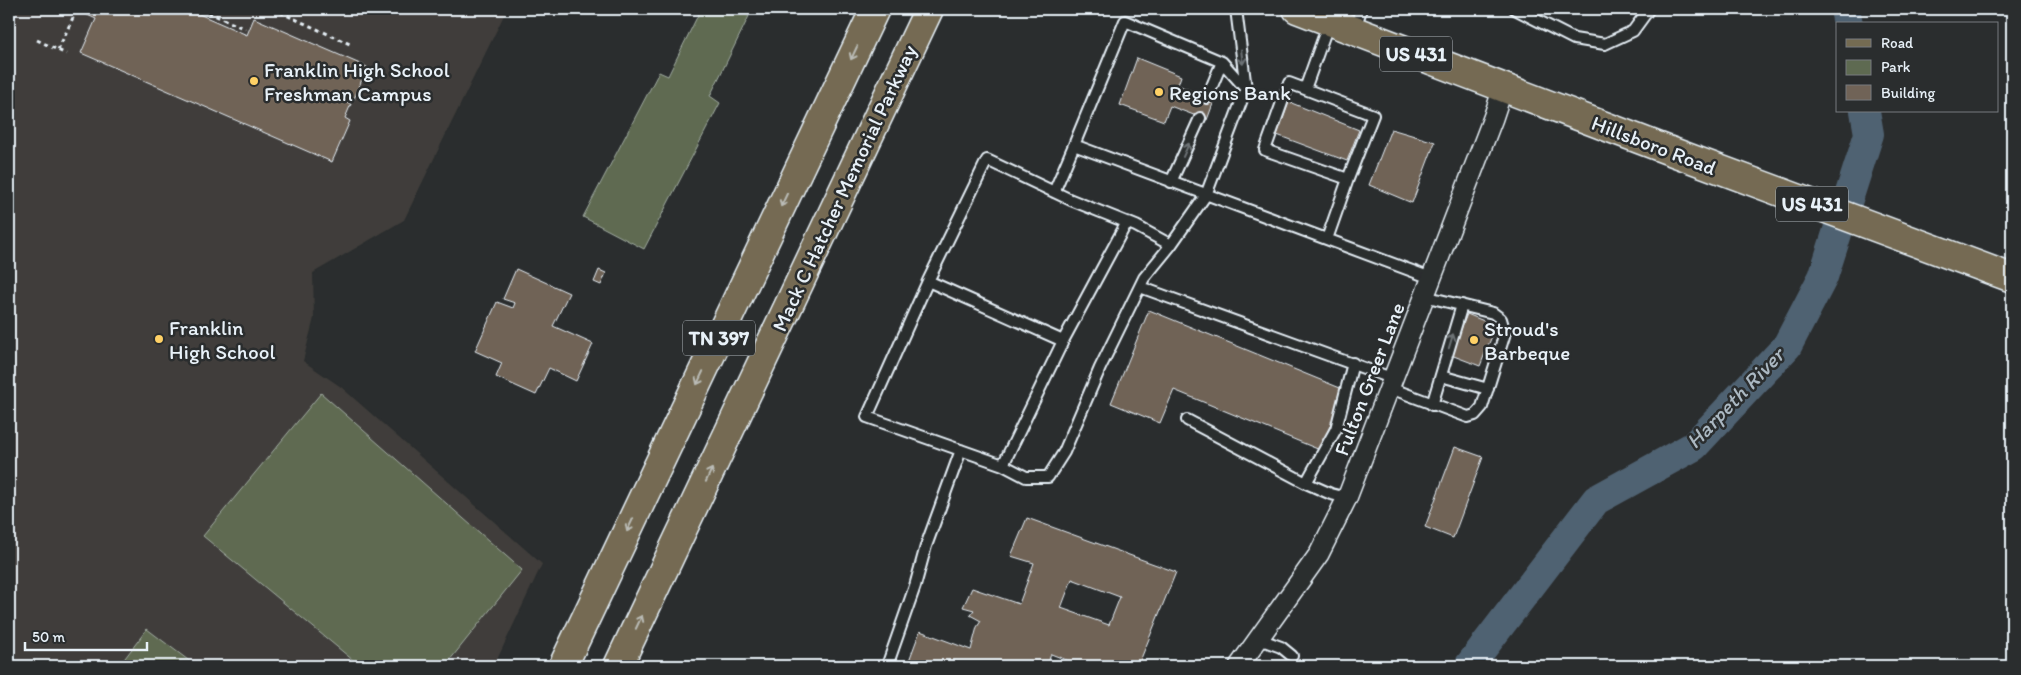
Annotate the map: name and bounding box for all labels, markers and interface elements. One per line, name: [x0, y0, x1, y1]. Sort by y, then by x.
legend: [1836, 22, 1998, 112]
text: Road: [1881, 34, 1914, 52]
road number: US 431: [1380, 36, 1452, 72]
street label: Mack C Hatcher Memorial Parkway: [766, 41, 922, 335]
one-way arrow: [849, 45, 858, 60]
one-way arrow: [1238, 49, 1248, 65]
place label: Franklin High School Freshman Campus: [264, 57, 450, 106]
text: Park: [1881, 58, 1911, 76]
marker: Franklin High School Freshman Campus: [248, 75, 260, 87]
place label: Regions Bank: [1169, 80, 1291, 105]
text: Building: [1881, 84, 1935, 102]
marker: Regions Bank: [1153, 86, 1165, 98]
street label: Hillsboro Road: [1588, 110, 1720, 180]
one-way arrow: [1181, 143, 1191, 158]
road number: US 431: [1776, 186, 1848, 222]
one-way arrow: [779, 192, 789, 207]
street label: Fulton Greer Lane: [1328, 299, 1410, 459]
place label: Franklin High School: [169, 315, 276, 364]
place label: Stroud's Barbeque: [1484, 316, 1570, 365]
road number: TN 397: [683, 320, 755, 356]
marker: Franklin High School: [153, 333, 165, 345]
one-way arrow: [1447, 333, 1457, 349]
marker: Stroud's Barbeque: [1468, 334, 1480, 346]
water label: Harpeth River: [1680, 340, 1791, 454]
one-way arrow: [695, 370, 704, 385]
one-way arrow: [704, 468, 714, 483]
one-way arrow: [625, 517, 634, 532]
one-way arrow: [635, 615, 645, 630]
scale bar: [25, 620, 148, 652]
text: 50 m: [32, 628, 65, 646]

